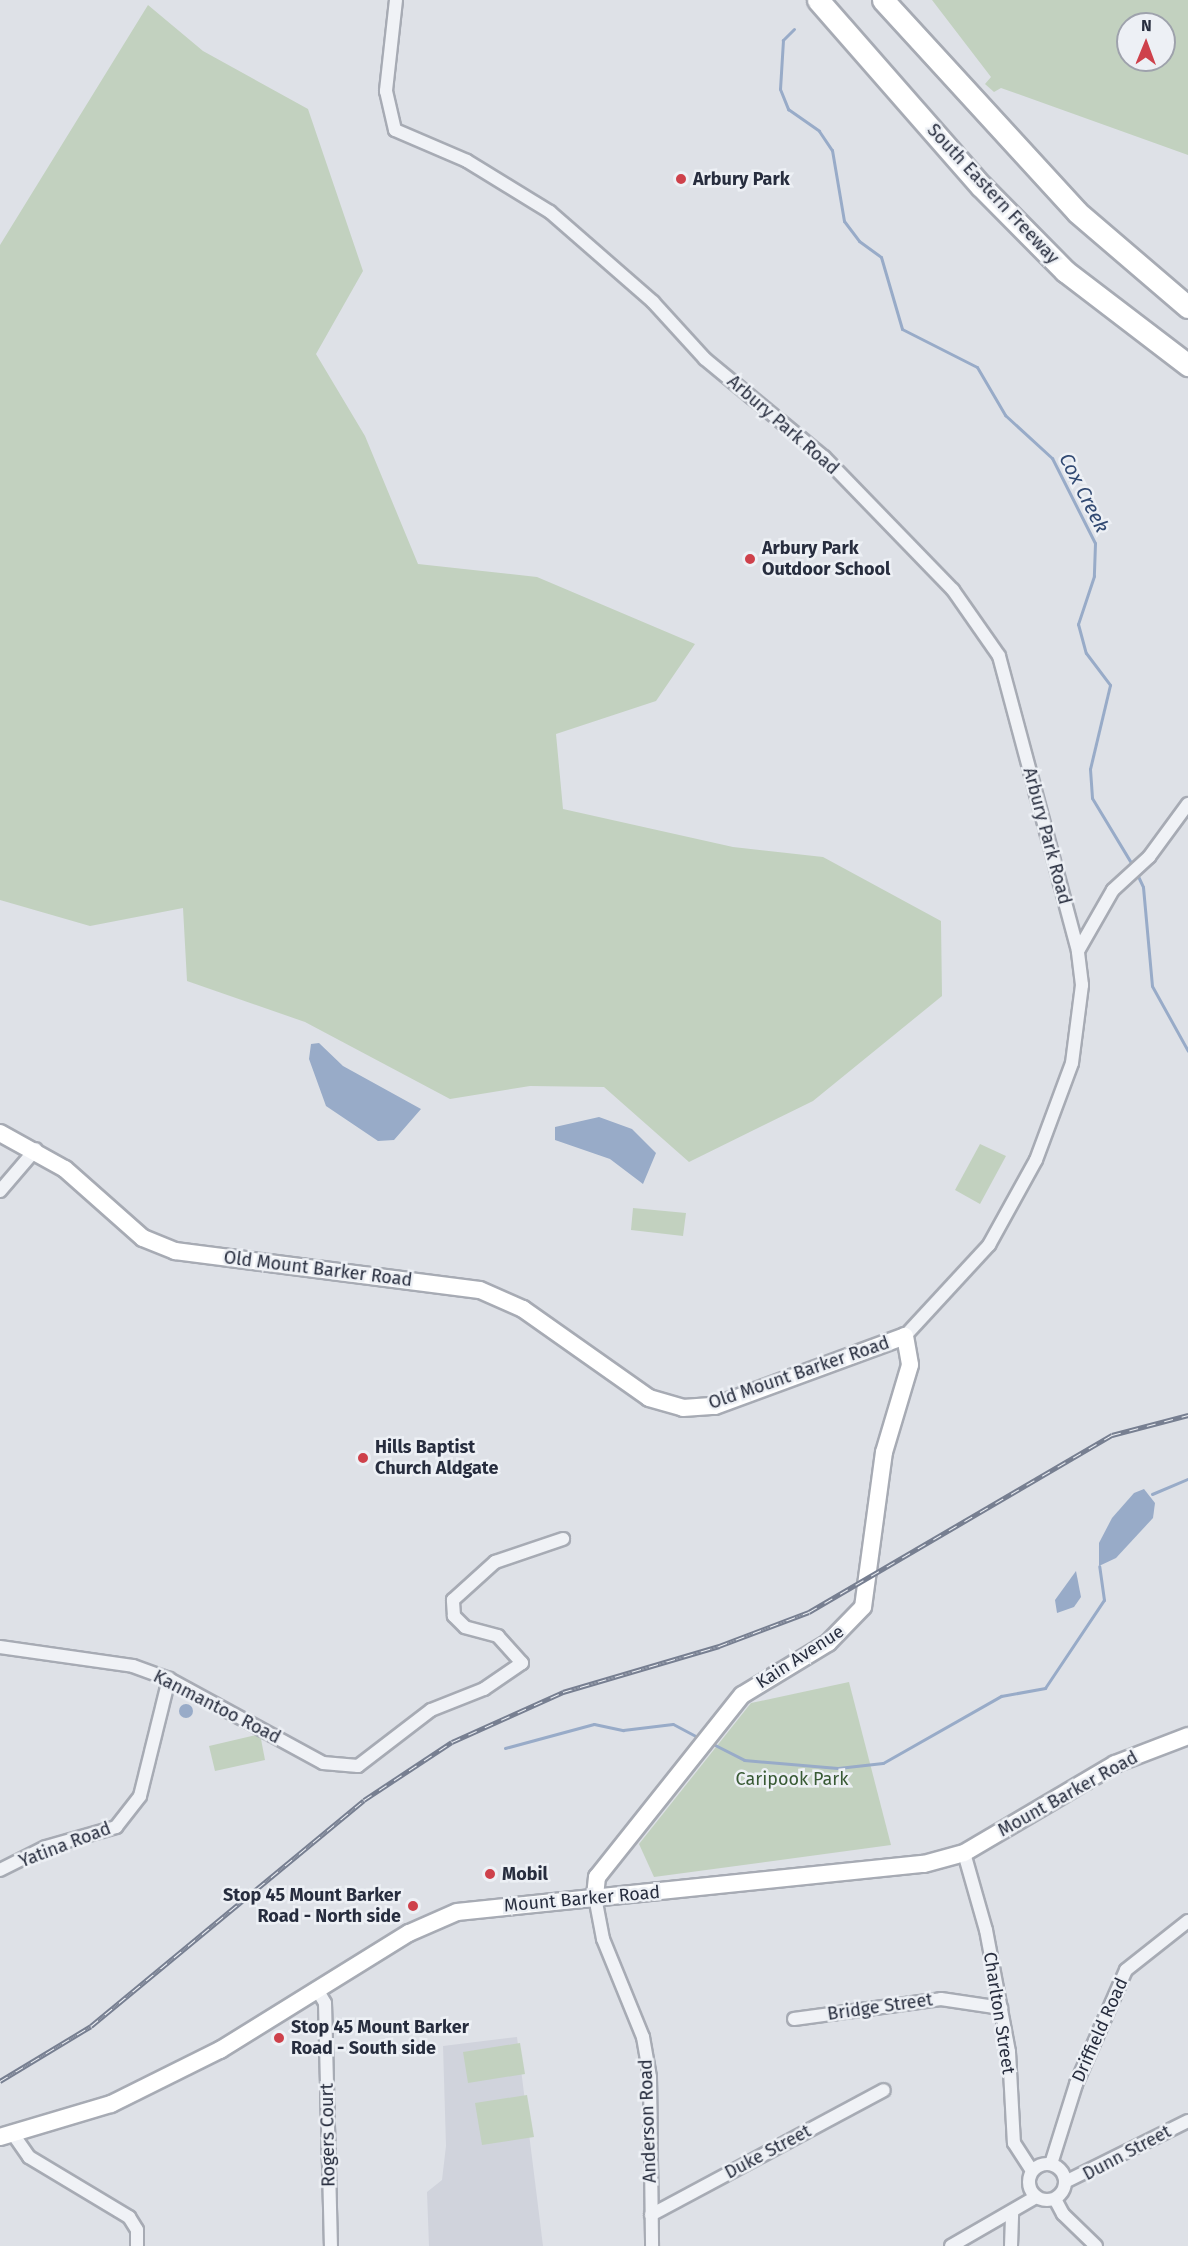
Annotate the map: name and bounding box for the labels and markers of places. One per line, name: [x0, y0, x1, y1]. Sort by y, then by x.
place label: Arbury Park: [693, 168, 790, 190]
marker: Arbury Park: [674, 172, 688, 186]
place label: Arbury Park Outdoor School: [762, 538, 890, 580]
marker: Arbury Park Outdoor School: [743, 552, 757, 566]
place label: Hills Baptist Church Aldgate: [375, 1437, 498, 1480]
marker: Hills Baptist Church Aldgate: [356, 1451, 370, 1465]
place label: Mobil: [502, 1863, 548, 1885]
marker: Mobil: [483, 1867, 497, 1881]
place label: Stop 45 Mount Barker Road - North side: [223, 1885, 401, 1928]
marker: Stop 45 Mount Barker Road - North side: [406, 1899, 420, 1913]
place label: Stop 45 Mount Barker Road - South side: [291, 2017, 469, 2060]
marker: Stop 45 Mount Barker Road - South side: [272, 2031, 286, 2045]

